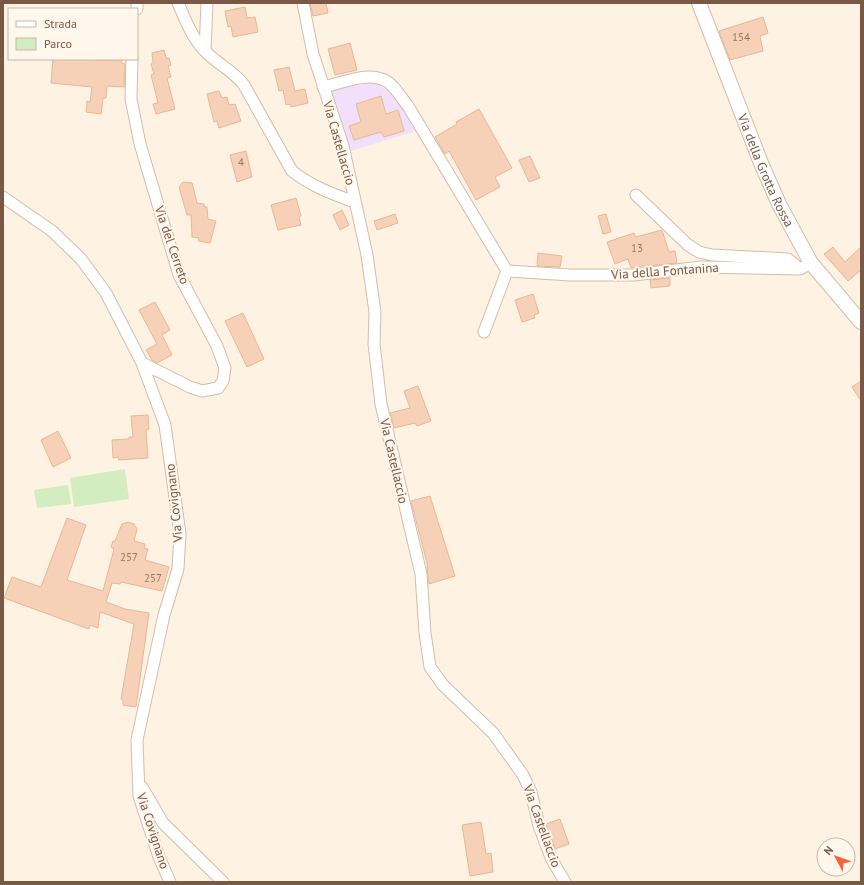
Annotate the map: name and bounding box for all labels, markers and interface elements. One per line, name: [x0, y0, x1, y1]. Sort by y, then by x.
legend: [8, 8, 138, 60]
text: Strada: [44, 16, 77, 31]
house number: 154: [732, 30, 750, 44]
text: Parco: [44, 36, 72, 51]
street label: Via Castellaccio: [319, 98, 359, 187]
street label: Via della Grotta Rossa: [734, 110, 798, 230]
house number: 4: [238, 155, 244, 169]
street label: Via del Cerreto: [150, 203, 193, 287]
house number: 13: [631, 241, 643, 255]
street label: Via della Fontanina: [610, 259, 719, 283]
street label: Via Castellaccio: [376, 416, 412, 505]
street label: Via Covignano: [161, 463, 187, 544]
house number: 257: [120, 550, 138, 564]
house number: 257: [144, 571, 162, 585]
street label: Via Castellaccio: [519, 781, 565, 870]
street label: Via Covignano: [132, 790, 173, 871]
north arrow: [816, 837, 856, 877]
text: N: [821, 843, 836, 858]

